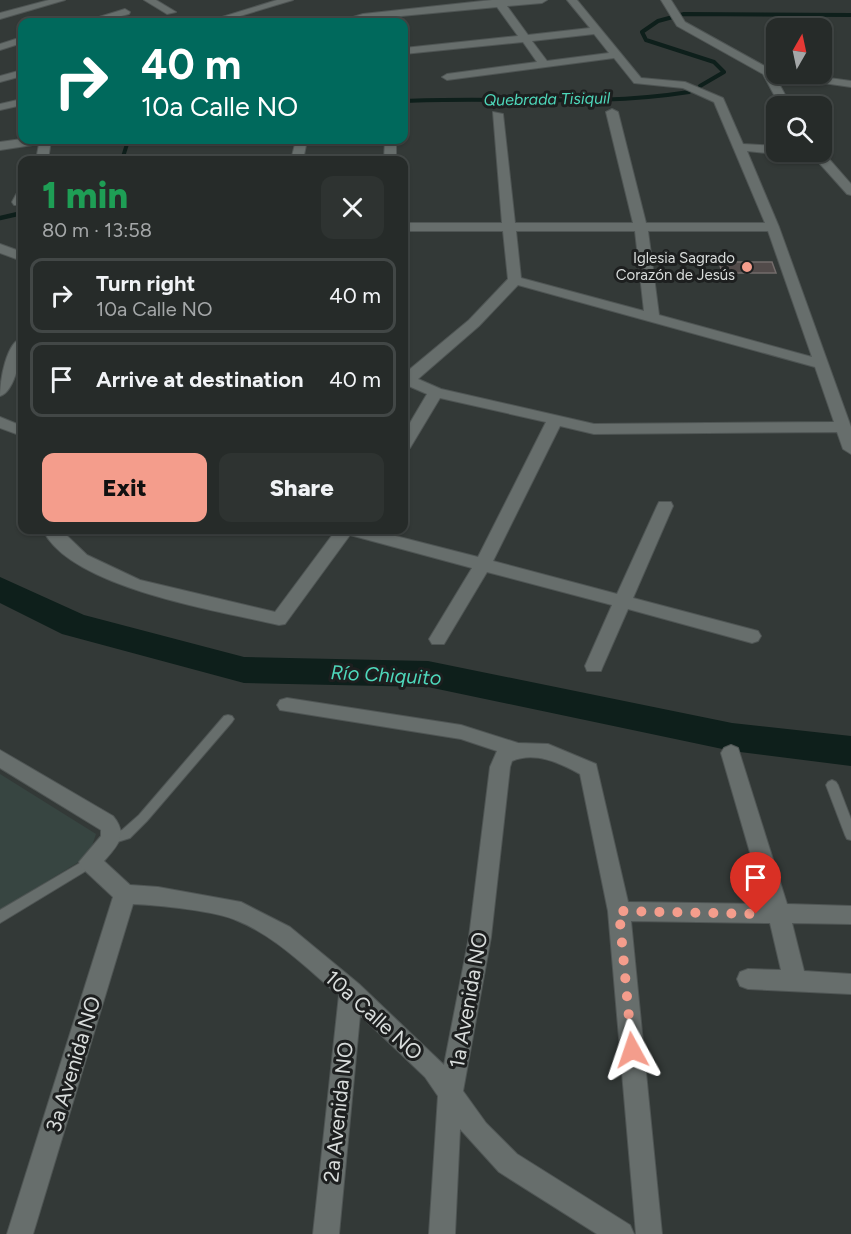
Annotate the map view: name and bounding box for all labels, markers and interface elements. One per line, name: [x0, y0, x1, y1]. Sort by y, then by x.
north arrow: [766, 18, 832, 84]
map controls: [766, 18, 832, 162]
text: 40 m: [141, 39, 241, 90]
icon: right: [42, 42, 120, 120]
water label: Quebrada Tisiquil: [484, 88, 611, 110]
text: 10a Calle NO: [141, 90, 298, 123]
button: search: [766, 96, 832, 162]
text: 1 min: [42, 174, 128, 217]
button: close: [321, 176, 384, 239]
text: 80 m · 13:58: [42, 218, 152, 242]
place label: Iglesia Sagrado Corazón de Jesús: [616, 249, 735, 284]
marker: Iglesia Sagrado Corazón de Jesús: [740, 260, 754, 274]
text: Turn right: [96, 270, 195, 297]
icon: right: [45, 279, 78, 312]
text: 40 m: [329, 282, 381, 309]
text: 10a Calle NO: [96, 297, 213, 321]
icon: arrive: [45, 363, 78, 396]
text: Arrive at destination: [96, 366, 304, 393]
text: 40 m: [329, 366, 381, 393]
button: Exit: [42, 453, 207, 522]
button: Share: [219, 453, 384, 522]
water label: Río Chiquito: [330, 660, 442, 690]
pin: [730, 852, 781, 914]
icon: arrive: [739, 861, 772, 894]
street label: 1a Avenida NO: [444, 930, 492, 1070]
street label: 10a Calle NO: [320, 965, 428, 1065]
street label: 3a Avenida NO: [40, 993, 106, 1135]
position arrow: [600, 1018, 664, 1082]
street label: 2a Avenida NO: [318, 1041, 358, 1183]

